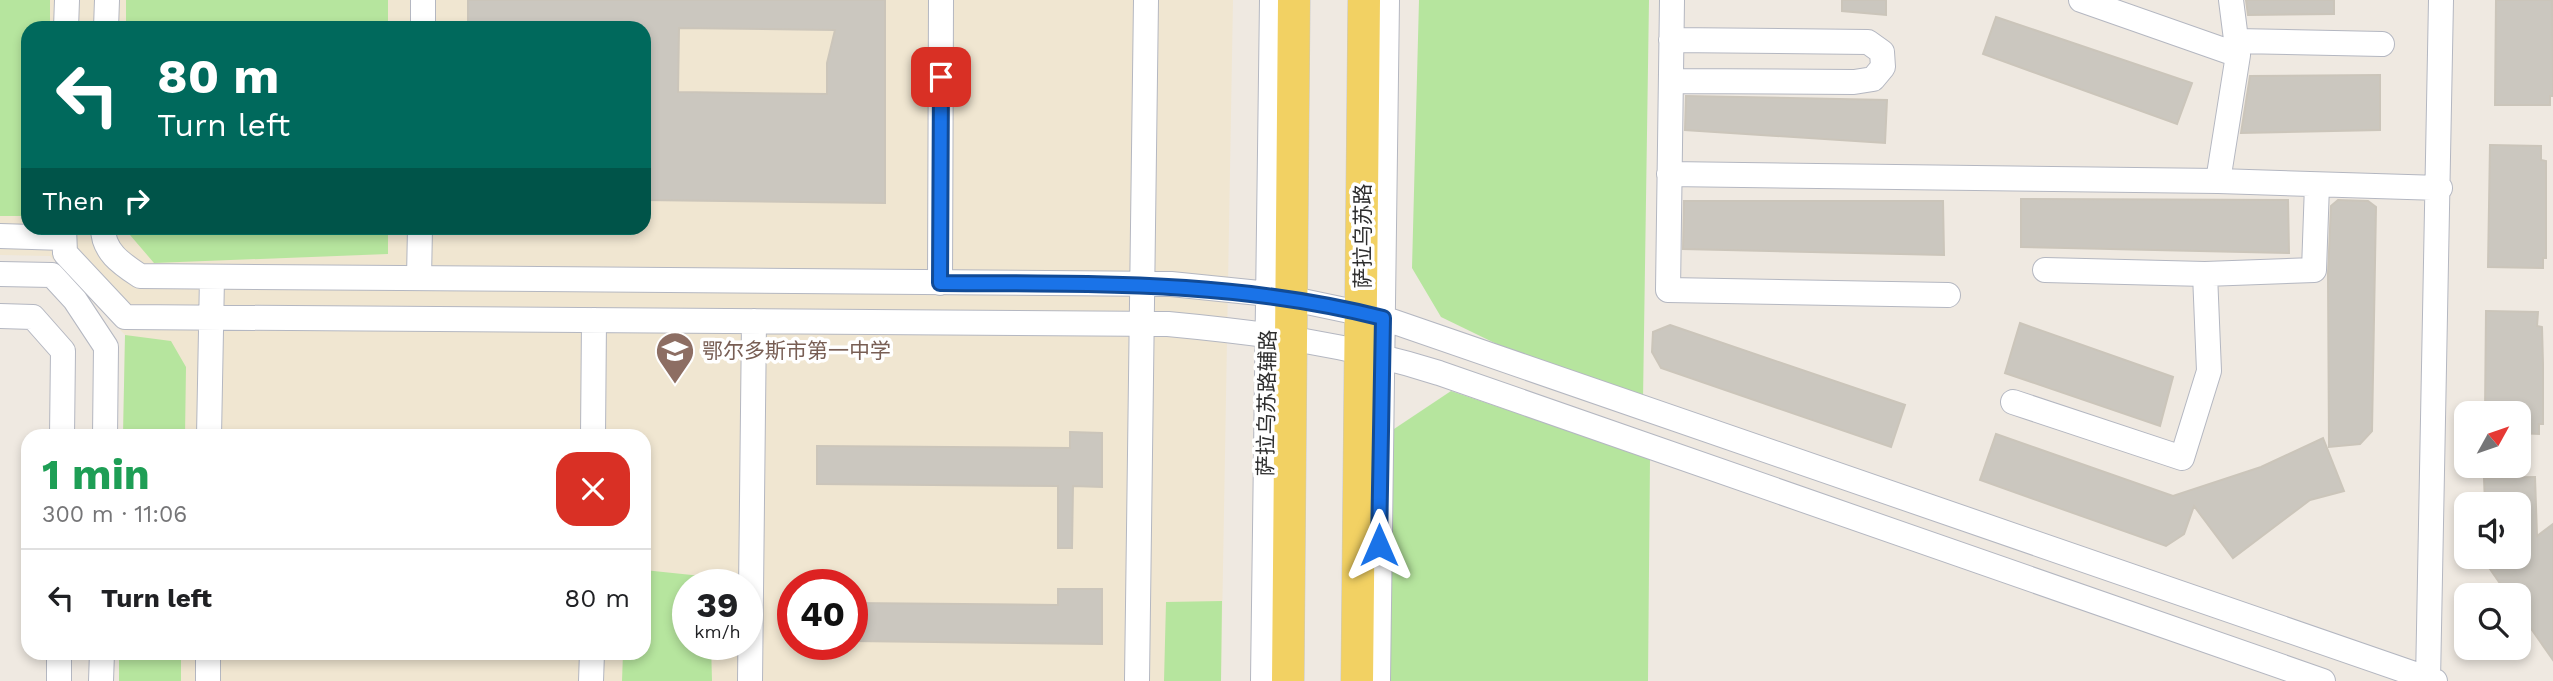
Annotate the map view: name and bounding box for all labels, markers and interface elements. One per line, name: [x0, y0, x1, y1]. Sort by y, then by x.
text: 80 m: [157, 47, 279, 105]
pin: [911, 47, 971, 107]
icon: left: [42, 49, 133, 140]
icon: arrive: [922, 58, 960, 96]
text: Turn left: [157, 106, 290, 144]
icon: right: [118, 182, 156, 220]
street label: 萨拉乌苏路: [1350, 184, 1375, 289]
text: Then: [42, 186, 104, 216]
street label: 萨拉乌苏路辅路: [1253, 329, 1280, 477]
school or university icon: 鄂尔多斯市第一中学: [654, 330, 696, 385]
place label: 鄂尔多斯市第一中学: [702, 338, 891, 363]
north arrow: [2454, 401, 2530, 478]
map controls: [2454, 401, 2531, 660]
text: 1 min: [42, 450, 150, 499]
button: close: [556, 452, 630, 526]
button: sound: [2454, 492, 2531, 569]
text: 300 m · 11:06: [42, 501, 187, 528]
position arrow: [1342, 508, 1416, 582]
speed limit sign: 40: [777, 569, 868, 660]
icon: left: [42, 579, 80, 617]
text: Turn left: [101, 583, 212, 613]
text: 80 m: [564, 583, 630, 613]
button: search: [2454, 583, 2531, 660]
text: 39: [696, 584, 739, 626]
text: km/h: [694, 621, 741, 642]

